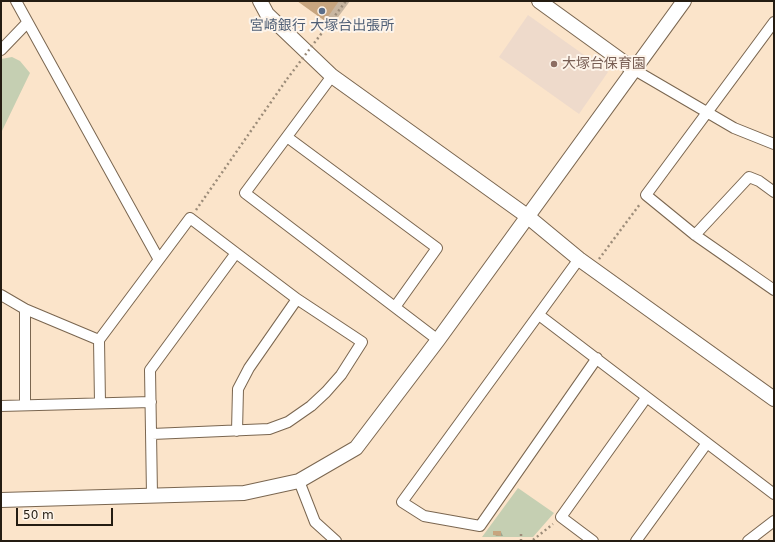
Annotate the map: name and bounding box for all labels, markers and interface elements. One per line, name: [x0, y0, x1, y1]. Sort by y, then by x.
marker: 宮崎銀行 大塚台出張所: [317, 6, 327, 16]
place label: 宮崎銀行 大塚台出張所: [250, 18, 394, 34]
place label: 大塚台保育園: [562, 56, 646, 72]
marker: 大塚台保育園: [549, 59, 559, 69]
scale bar: [18, 500, 115, 526]
text: 50 m: [23, 508, 54, 522]

